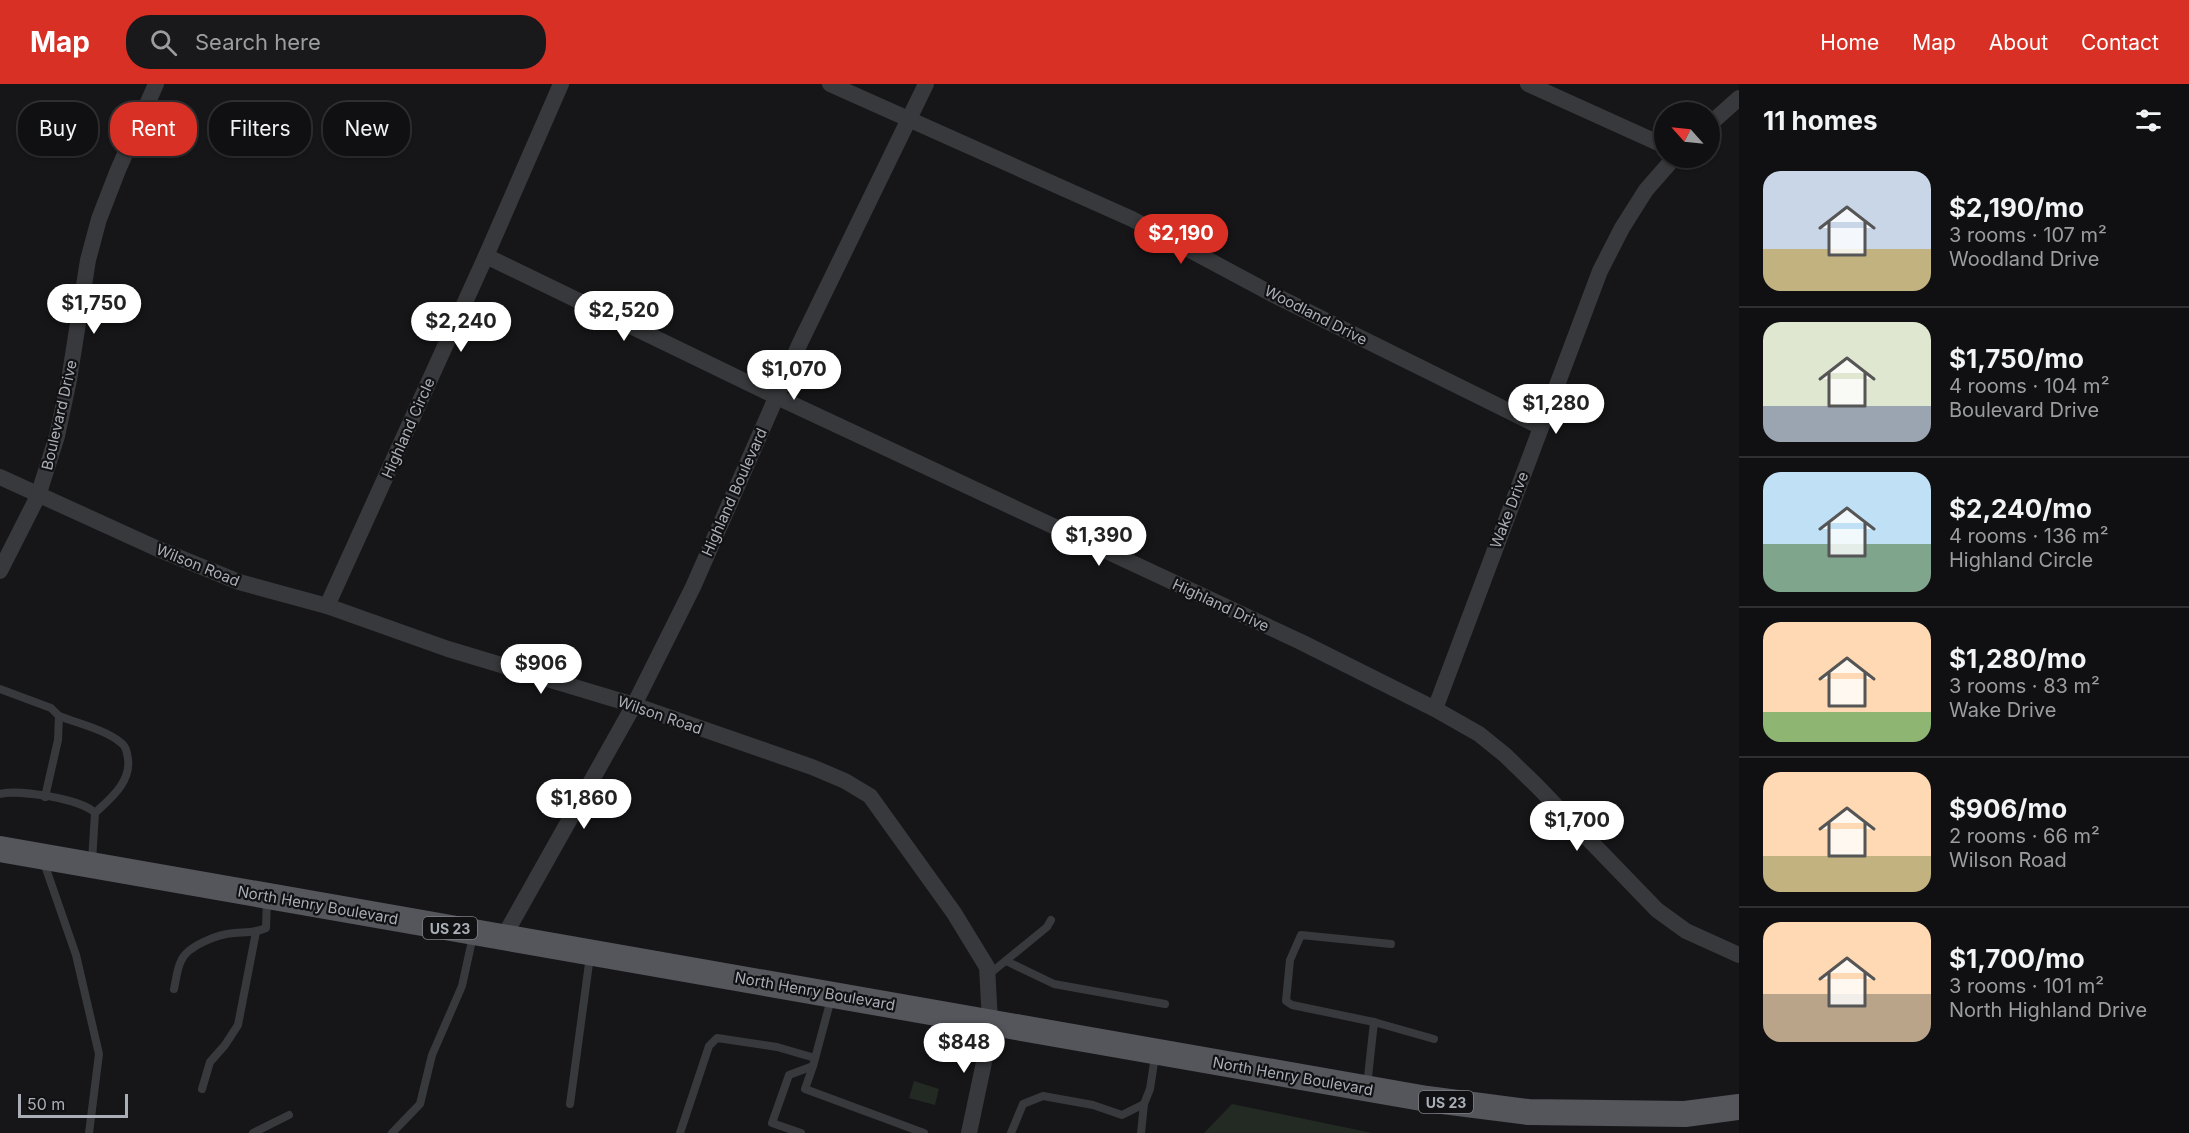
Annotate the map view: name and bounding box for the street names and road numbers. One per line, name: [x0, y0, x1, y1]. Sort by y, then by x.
street label: Woodland Drive: [1261, 281, 1371, 349]
street label: Boulevard Drive: [37, 358, 81, 472]
street label: Highland Circle: [377, 375, 439, 481]
street label: Highland Boulevard: [697, 425, 771, 559]
street label: Wake Drive: [1486, 469, 1532, 551]
street label: Wilson Road: [154, 540, 242, 590]
street label: Highland Drive: [1170, 574, 1272, 636]
street label: Wilson Road: [615, 692, 705, 738]
street label: North Henry Boulevard: [236, 882, 400, 928]
road number: US 23: [423, 917, 477, 939]
street label: North Henry Boulevard: [733, 968, 897, 1014]
street label: North Henry Boulevard: [1211, 1053, 1375, 1099]
road number: US 23: [1419, 1091, 1473, 1113]

